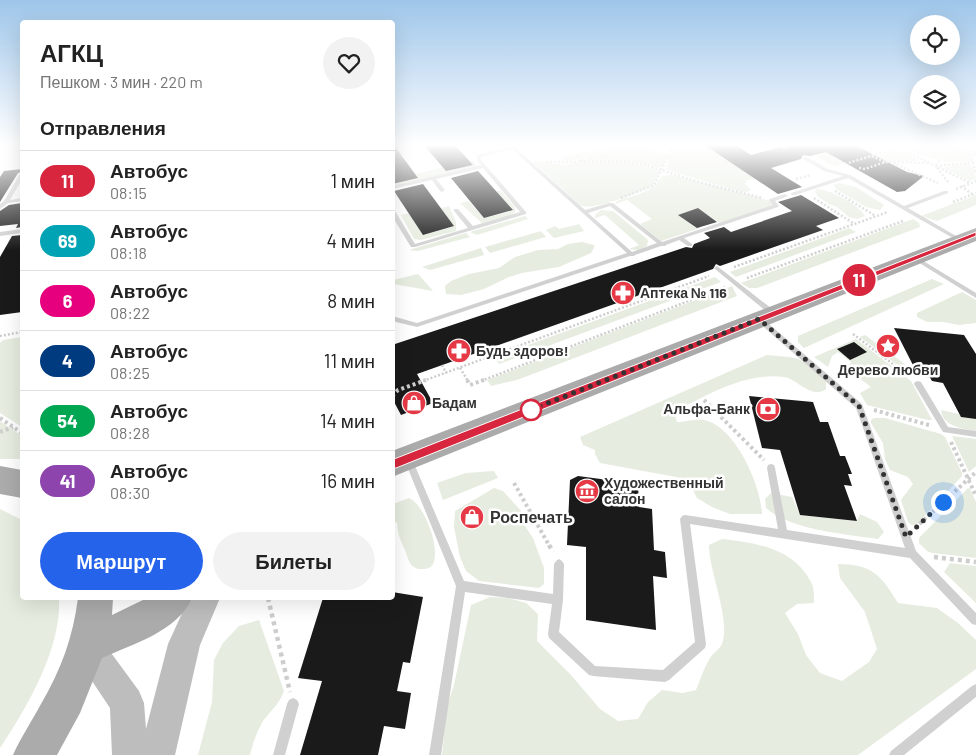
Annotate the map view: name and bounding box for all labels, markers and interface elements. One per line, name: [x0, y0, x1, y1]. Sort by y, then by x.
map controls: [910, 15, 960, 125]
button: locate: [910, 15, 960, 65]
button: heart: [323, 37, 375, 89]
text: АГКЦ: [40, 38, 103, 67]
text: Пешком · 3 мин · 220 m: [40, 72, 203, 91]
button: layers: [910, 75, 960, 125]
text: Отправления: [40, 116, 166, 139]
text: Автобус: [110, 159, 188, 182]
text: 1 мин: [330, 169, 375, 192]
text: 11: [61, 170, 74, 192]
text: 08:15: [110, 183, 147, 202]
text: Автобус: [110, 219, 188, 242]
text: 4 мин: [327, 229, 375, 252]
text: 69: [58, 230, 77, 252]
text: 08:18: [110, 243, 147, 262]
line badge: 11: [836, 264, 882, 296]
text: 11: [853, 269, 865, 291]
text: Автобус: [110, 279, 188, 302]
pharmacy icon: Аптека № 116: [610, 280, 636, 306]
place label: Аптека № 116: [640, 284, 727, 301]
text: 8 мин: [327, 289, 375, 312]
text: 6: [63, 290, 72, 312]
text: 08:22: [110, 303, 150, 322]
place icon: Дерево любви: [875, 333, 901, 359]
pharmacy icon: Будь здоров!: [446, 338, 472, 364]
text: Автобус: [110, 339, 188, 362]
place label: Будь здоров!: [476, 342, 569, 359]
text: 11 мин: [324, 349, 375, 372]
text: 4: [62, 350, 73, 372]
place label: Дерево любви: [838, 361, 938, 378]
text: 08:25: [110, 363, 150, 382]
shop icon: Бадам: [401, 390, 427, 416]
place label: Бадам: [432, 394, 477, 411]
bank icon: Альфа-Банк: [755, 396, 781, 422]
text: Автобус: [110, 399, 188, 422]
unlabelled marker: [520, 399, 542, 421]
place label: Альфа-Банк: [663, 400, 751, 417]
text: 14 мин: [320, 409, 375, 432]
text: 54: [57, 410, 78, 432]
text: 08:28: [110, 423, 150, 442]
text: Автобус: [110, 459, 188, 482]
text: 16 мин: [321, 469, 375, 492]
text: 41: [60, 470, 75, 492]
place label: Художественный салон: [604, 474, 724, 507]
museum icon: Художественный салон: [574, 478, 600, 504]
text: 08:30: [110, 483, 150, 502]
your location: [931, 490, 956, 515]
shop icon: Роспечать: [459, 504, 485, 530]
place label: Роспечать: [490, 507, 573, 526]
button: Маршрут: [40, 532, 203, 590]
button: Билеты: [213, 532, 375, 590]

